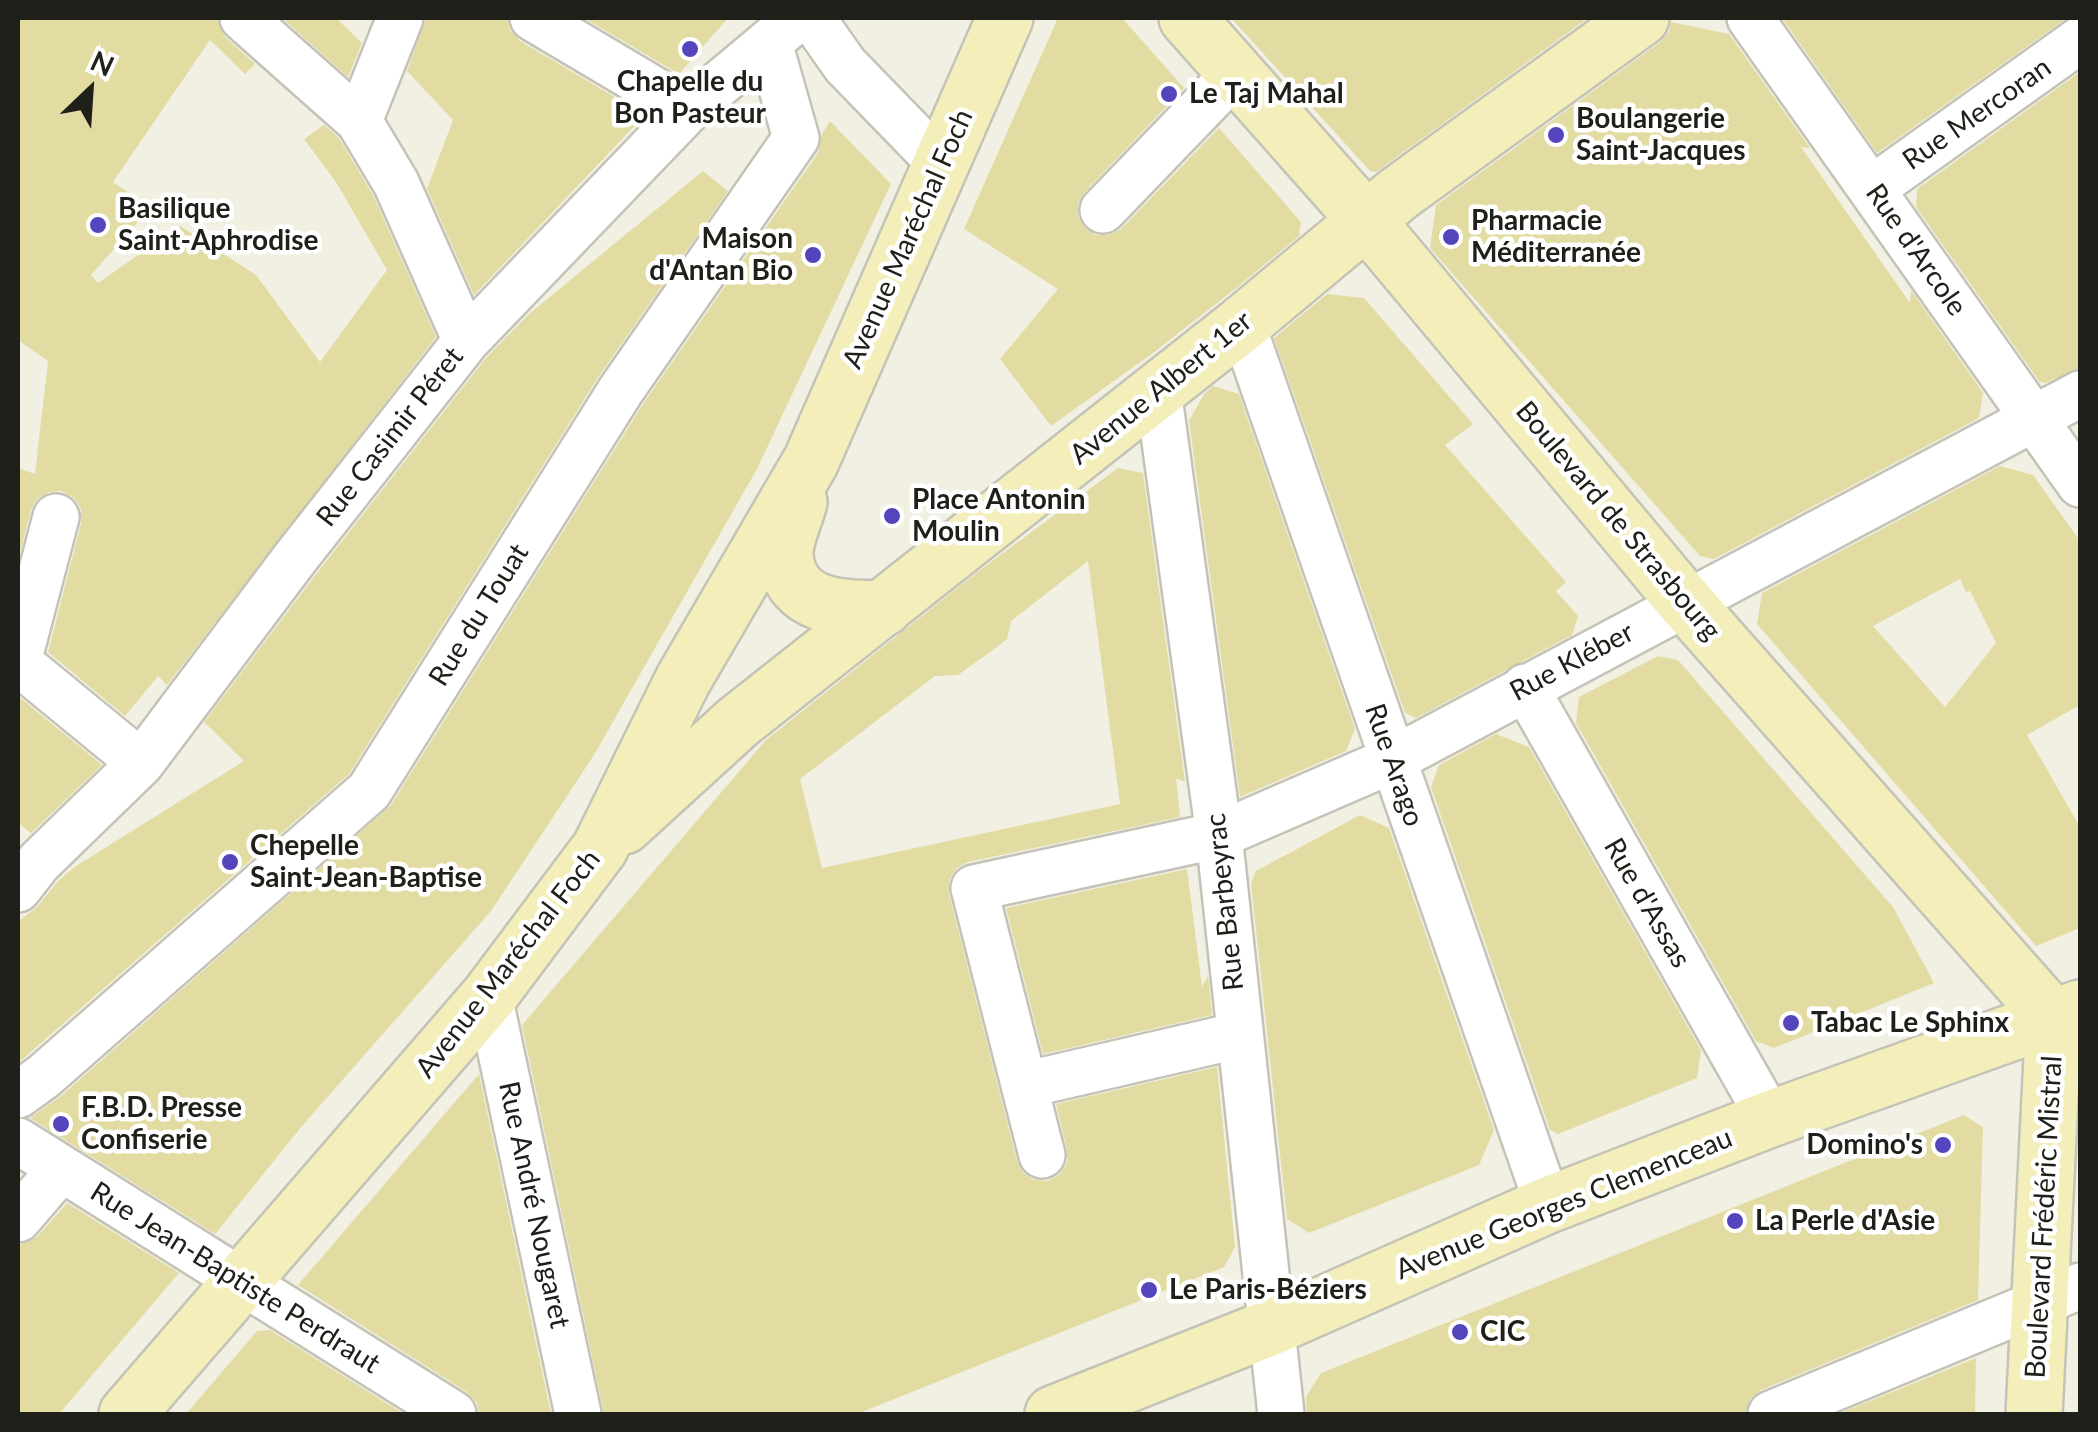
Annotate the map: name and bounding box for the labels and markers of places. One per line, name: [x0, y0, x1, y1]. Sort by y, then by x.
marker: Chapelle du Bon Pasteur: [679, 38, 701, 60]
place label: Chapelle du Bon Pasteur: [614, 65, 766, 131]
place label: Le Taj Mahal: [1189, 77, 1344, 111]
marker: Le Taj Mahal: [1158, 83, 1180, 105]
place label: Boulangerie Saint-Jacques: [1576, 102, 1745, 168]
marker: Boulangerie Saint-Jacques: [1545, 124, 1567, 146]
place label: Basilique Saint-Aphrodise: [118, 192, 318, 258]
place label: Pharmacie Méditerranée: [1471, 204, 1641, 270]
marker: Basilique Saint-Aphrodise: [87, 214, 109, 236]
place label: Maison d'Antan Bio: [649, 222, 793, 288]
marker: Pharmacie Méditerranée: [1440, 226, 1462, 248]
marker: Maison d'Antan Bio: [802, 244, 824, 266]
place label: Place Antonin Moulin: [912, 483, 1086, 549]
marker: Place Antonin Moulin: [881, 505, 903, 527]
place label: Chepelle Saint-Jean-Baptise: [250, 829, 482, 895]
marker: Chepelle Saint-Jean-Baptise: [219, 851, 241, 873]
place label: Tabac Le Sphinx: [1811, 1006, 2009, 1040]
marker: Tabac Le Sphinx: [1780, 1012, 1802, 1034]
place label: F.B.D. Presse Confiserie: [81, 1091, 242, 1157]
marker: F.B.D. Presse Confiserie: [50, 1113, 72, 1135]
place label: Domino's: [1806, 1128, 1923, 1162]
marker: Domino's: [1932, 1134, 1954, 1156]
place label: La Perle d'Asie: [1755, 1204, 1935, 1238]
marker: La Perle d'Asie: [1724, 1210, 1746, 1232]
place label: Le Paris-Béziers: [1169, 1273, 1367, 1307]
marker: Le Paris-Béziers: [1138, 1279, 1160, 1301]
place label: CIC: [1480, 1315, 1525, 1349]
marker: CIC: [1449, 1321, 1471, 1343]

